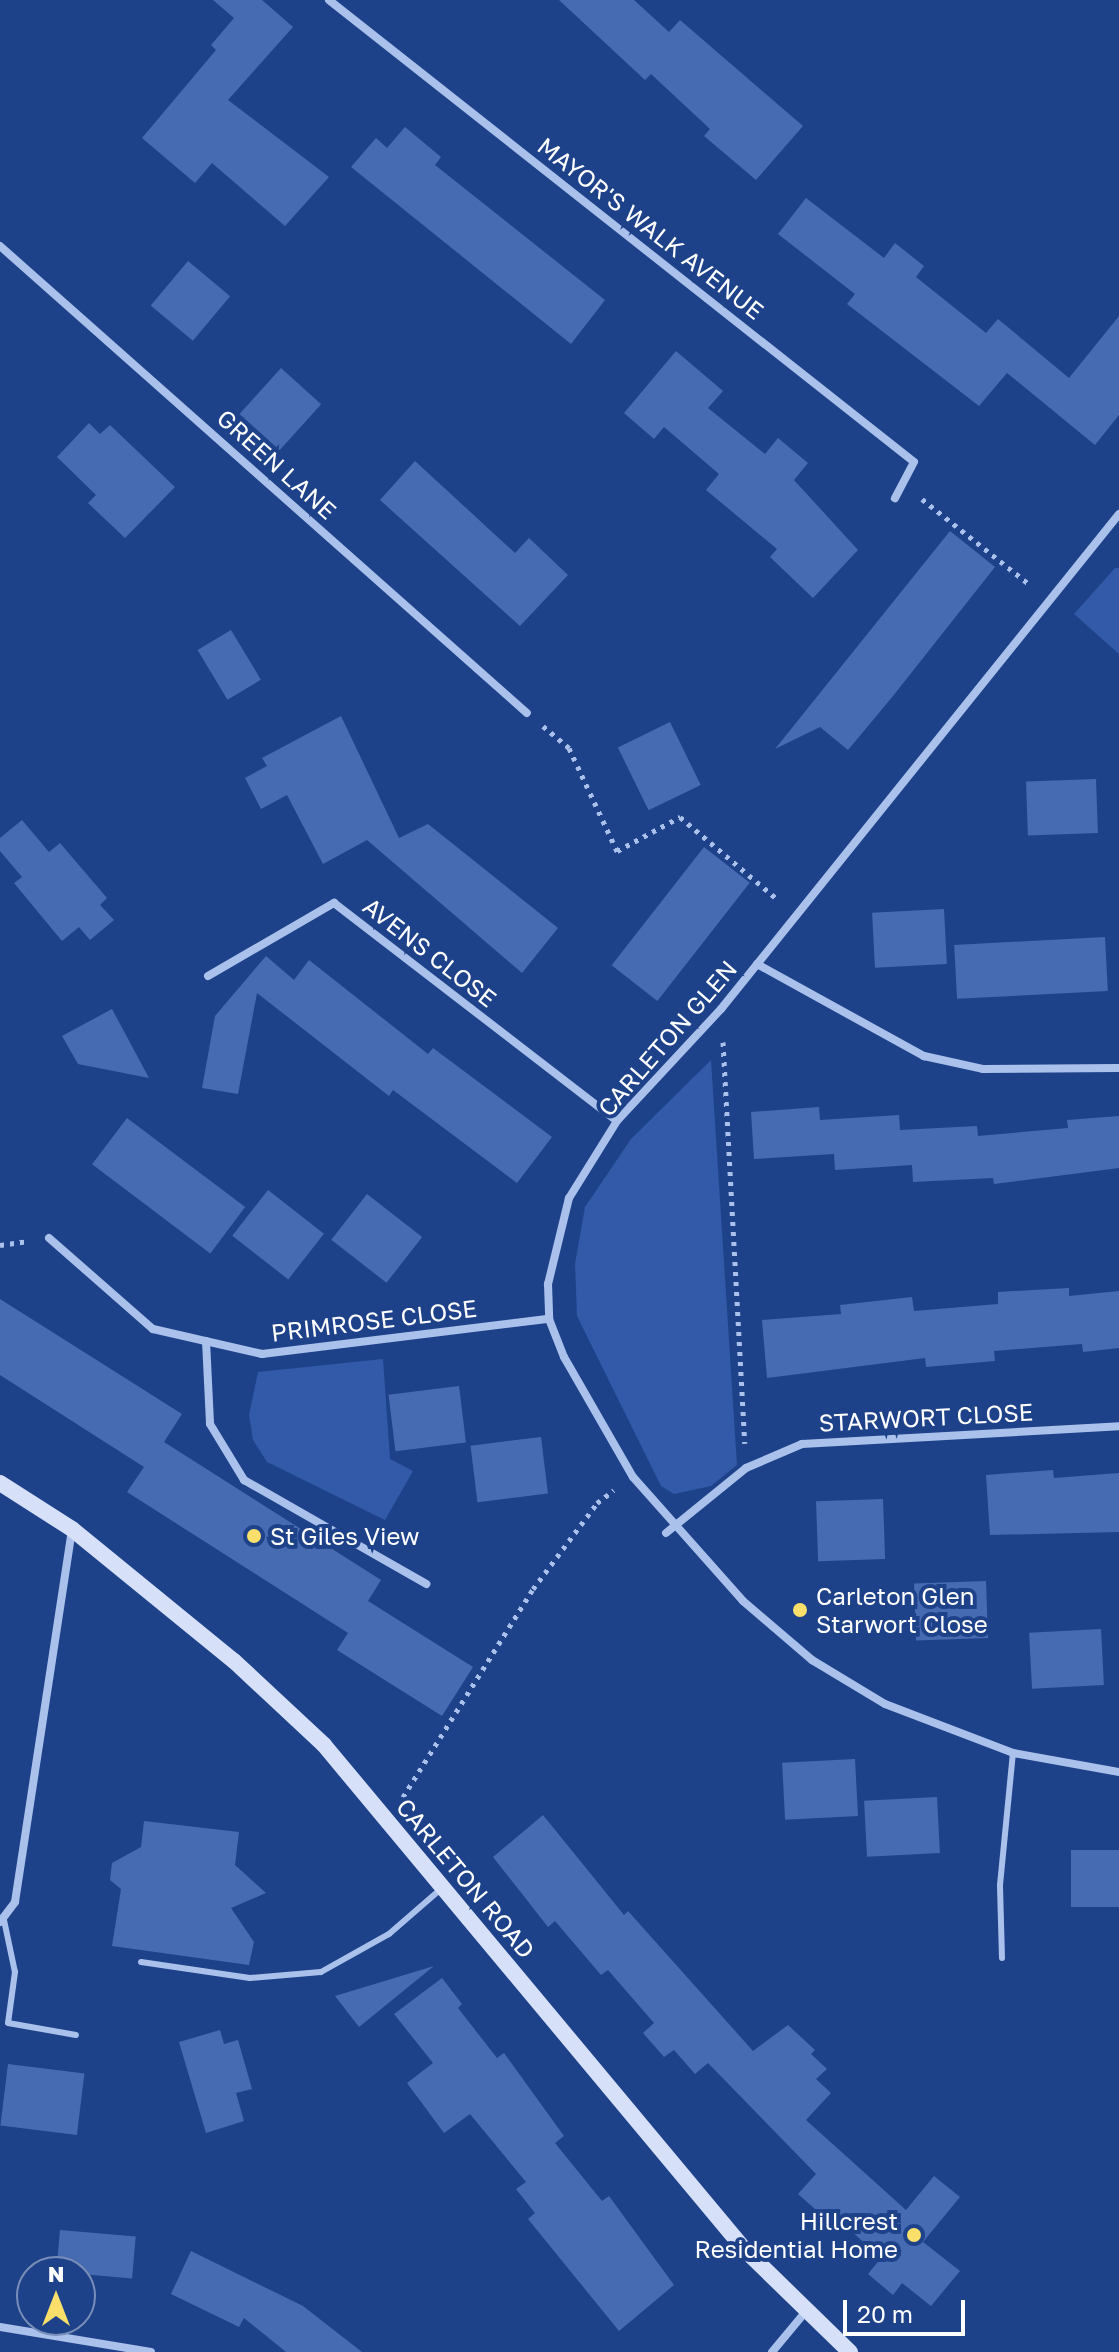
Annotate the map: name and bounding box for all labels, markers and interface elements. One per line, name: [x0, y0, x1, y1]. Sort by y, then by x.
street label: MAYOR'S WALK AVENUE: [532, 131, 770, 325]
street label: GREEN LANE: [212, 403, 342, 525]
street label: AVENS CLOSE: [358, 891, 502, 1013]
street label: CARLETON GLEN: [592, 954, 742, 1122]
street label: PRIMROSE CLOSE: [269, 1293, 479, 1347]
street label: STARWORT CLOSE: [818, 1397, 1034, 1437]
place label: St Giles View: [270, 1522, 420, 1550]
marker: St Giles View: [245, 1527, 263, 1545]
place label: Carleton Glen Starwort Close: [816, 1582, 988, 1638]
marker: Carleton Glen Starwort Close: [791, 1601, 809, 1619]
street label: CARLETON ROAD: [391, 1792, 541, 1964]
place label: Hillcrest Residential Home: [695, 2207, 898, 2263]
marker: Hillcrest Residential Home: [905, 2226, 923, 2244]
north arrow: [16, 2256, 96, 2336]
text: N: [48, 2260, 64, 2287]
scale bar: [847, 2284, 969, 2334]
text: 20 m: [857, 2299, 913, 2328]

